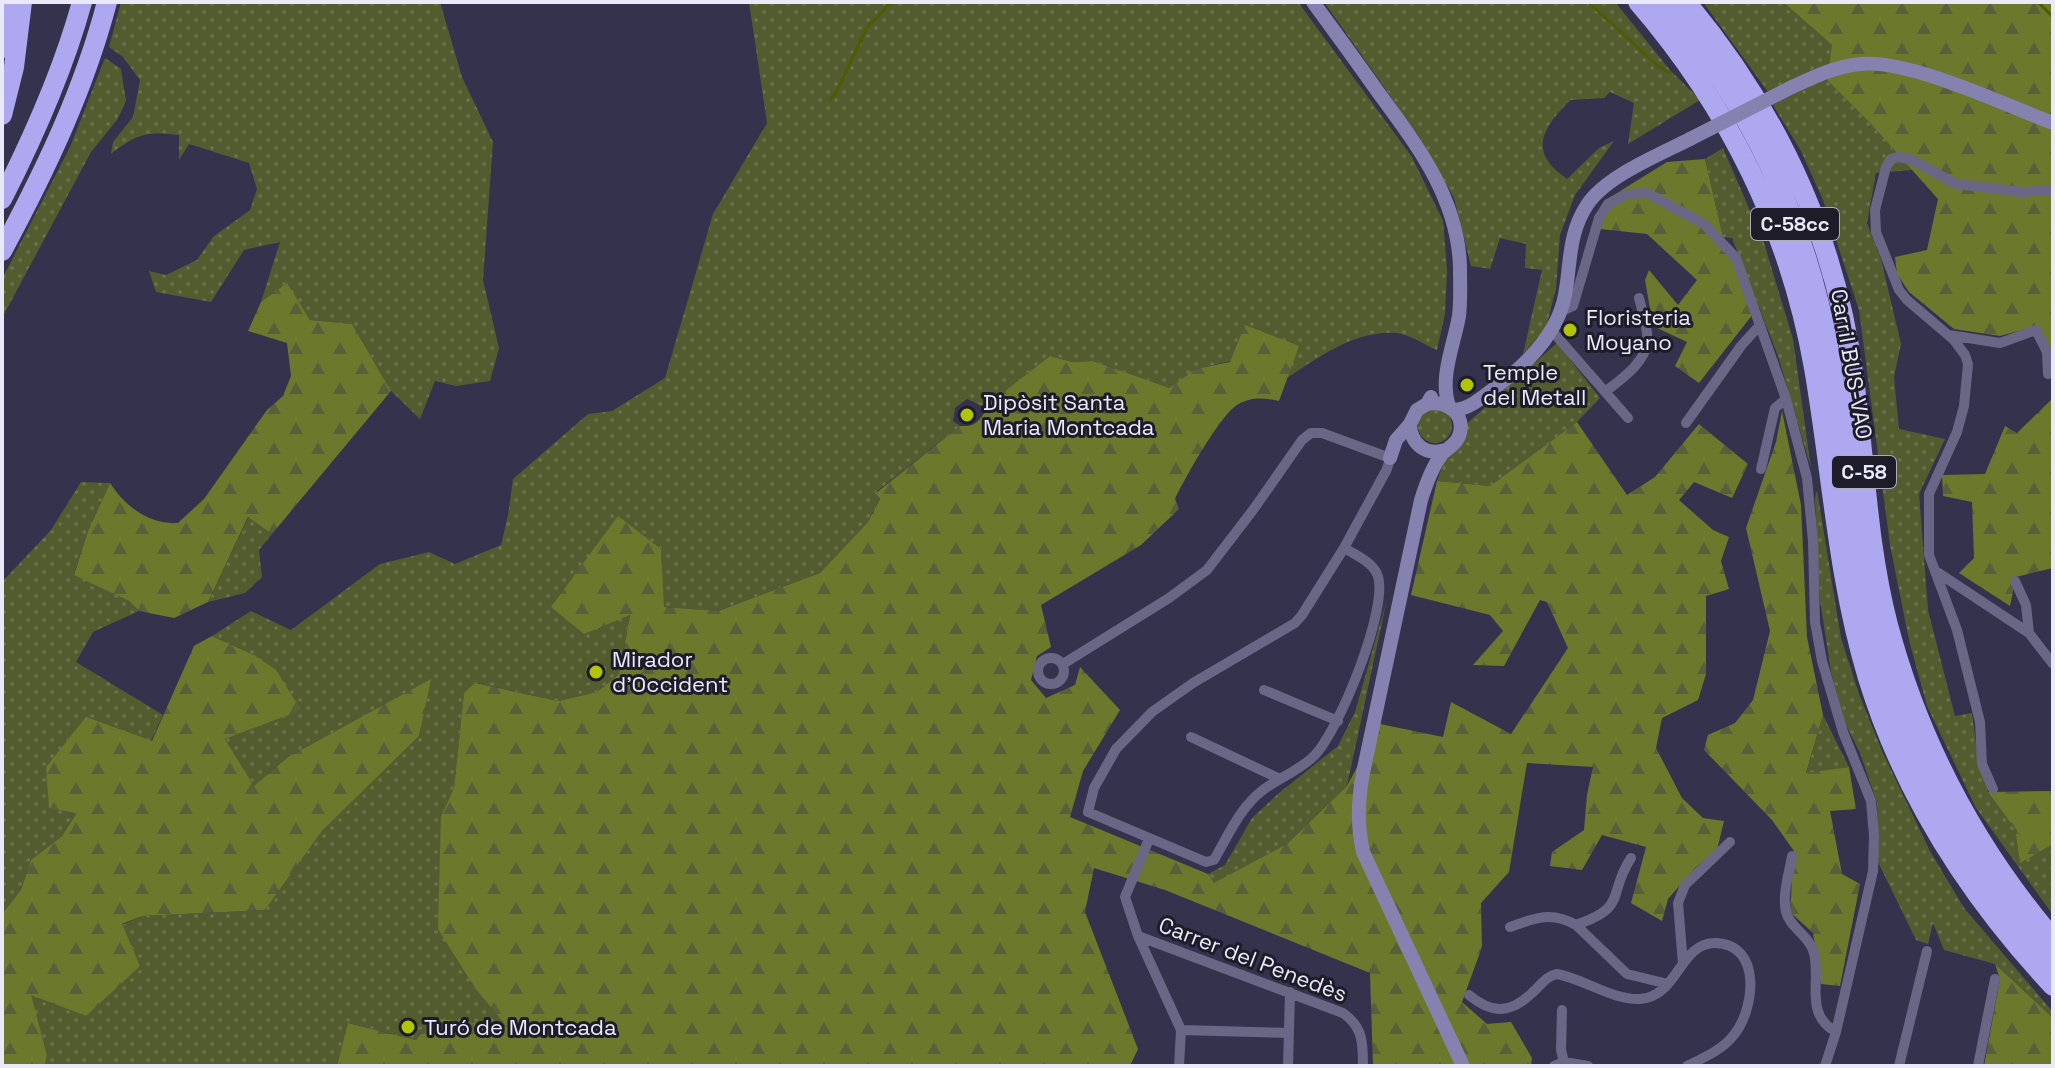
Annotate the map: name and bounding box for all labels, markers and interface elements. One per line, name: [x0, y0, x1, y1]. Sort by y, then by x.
road number: C-58cc: [1751, 208, 1839, 240]
street label: Carril BUS-VAO: [1825, 287, 1879, 441]
place label: Floristeria Moyano: [1586, 303, 1691, 356]
marker: Floristeria Moyano: [1561, 321, 1579, 339]
place label: Temple del Metall: [1483, 358, 1586, 411]
marker: Temple del Metall: [1458, 376, 1476, 394]
place label: Dipòsit Santa Maria Montcada: [983, 388, 1155, 441]
marker: Dipòsit Santa Maria Montcada: [958, 406, 976, 424]
road number: C-58: [1832, 456, 1896, 488]
place label: Mirador d'Occident: [612, 645, 728, 698]
marker: Mirador d'Occident: [587, 663, 605, 681]
street label: Carrer del Penedès: [1155, 910, 1351, 1008]
place label: Turó de Montcada: [424, 1013, 617, 1041]
marker: Turó de Montcada: [399, 1018, 417, 1036]

